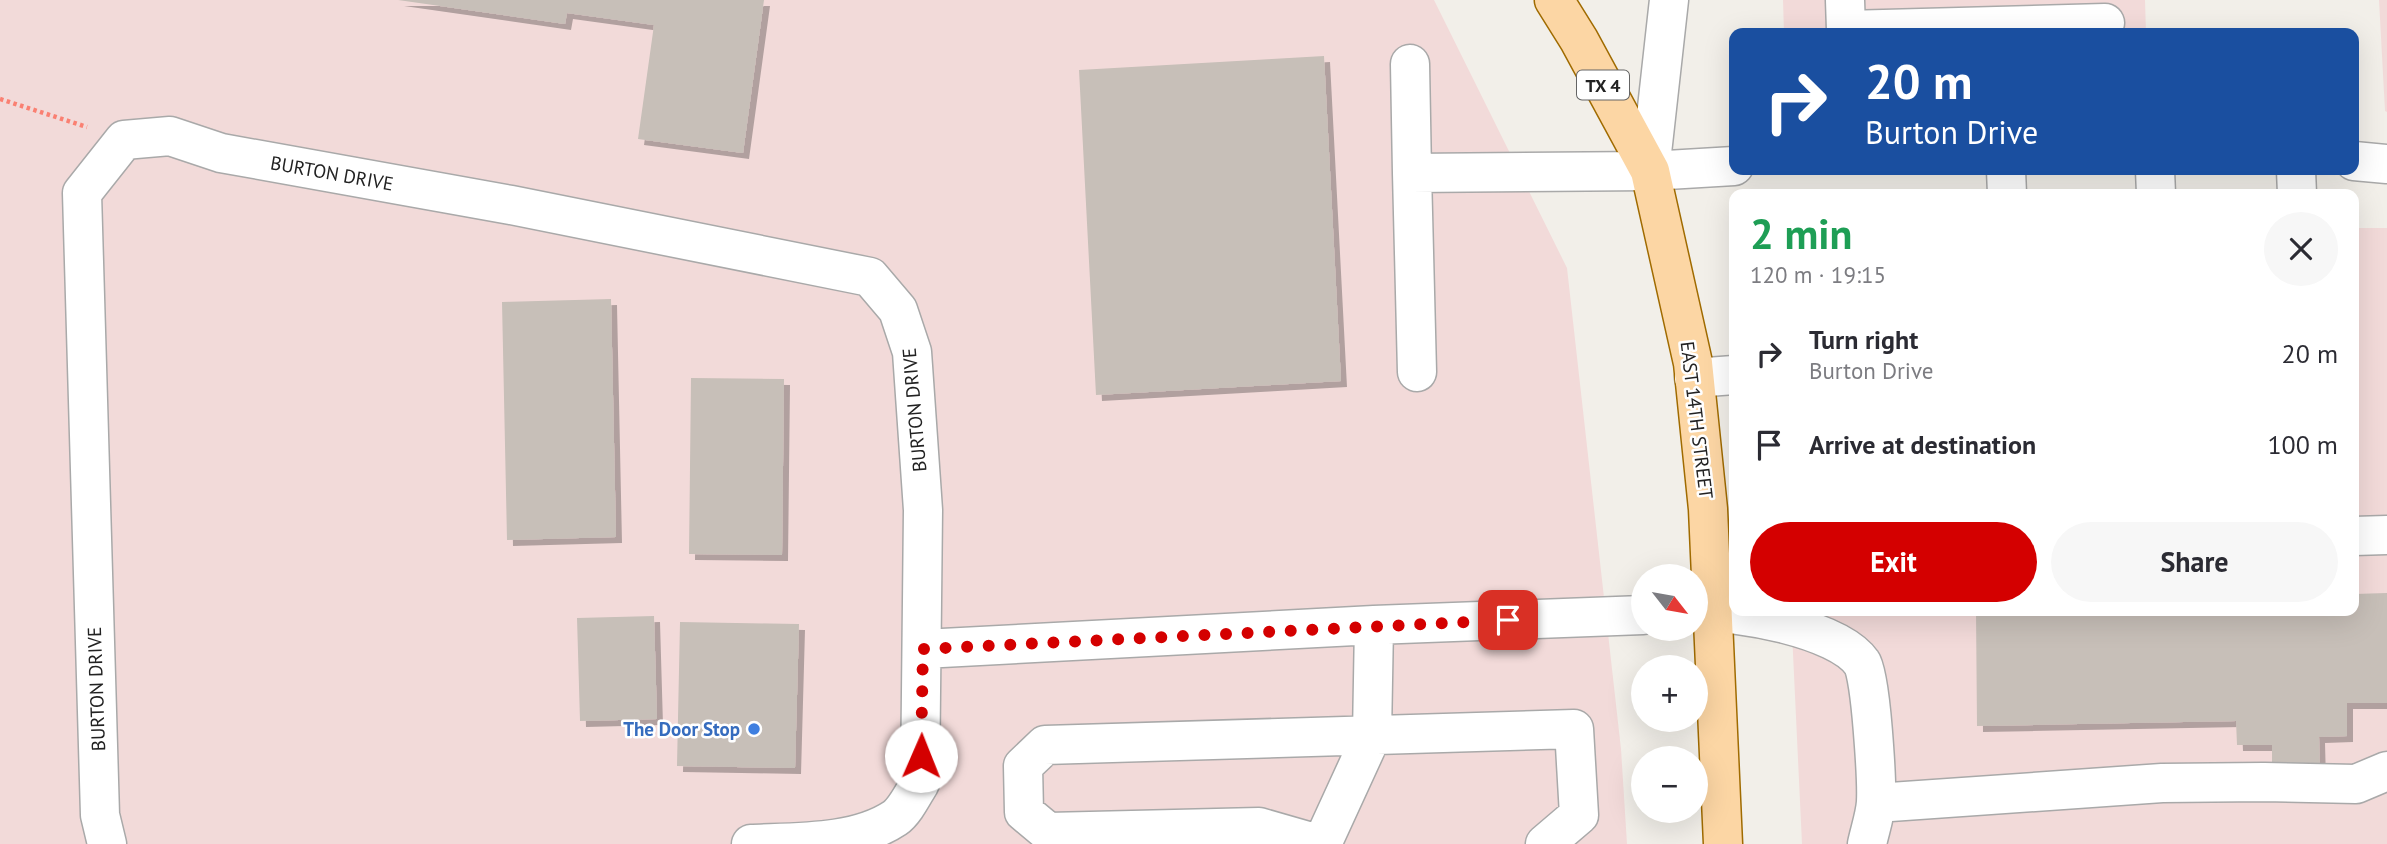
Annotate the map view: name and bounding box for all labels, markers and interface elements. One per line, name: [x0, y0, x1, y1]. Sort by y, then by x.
text: 20 m: [1865, 49, 1972, 113]
icon: right: [1750, 56, 1841, 147]
road number: TX 4: [1577, 70, 1629, 100]
text: Burton Drive: [1865, 111, 2038, 153]
street label: BURTON DRIVE: [269, 150, 395, 196]
text: 2 min: [1750, 206, 1852, 261]
button: close: [2264, 212, 2338, 286]
text: 120 m · 19:15: [1750, 260, 1886, 289]
text: Turn right: [1809, 323, 1918, 356]
icon: right: [1750, 335, 1788, 373]
text: 20 m: [2282, 337, 2338, 370]
street label: EAST 14TH STREET: [1675, 340, 1719, 500]
street label: BURTON DRIVE: [897, 347, 931, 473]
text: Burton Drive: [1809, 356, 1933, 385]
icon: arrive: [1750, 426, 1788, 464]
text: Arrive at destination: [1809, 428, 2036, 461]
text: 100 m: [2267, 428, 2338, 461]
button: Exit: [1750, 522, 2037, 602]
button: Share: [2051, 522, 2338, 602]
north arrow: [1631, 564, 1708, 640]
map controls: [1631, 564, 1708, 823]
pin: [1478, 590, 1538, 650]
icon: arrive: [1489, 601, 1527, 639]
street label: BURTON DRIVE: [82, 626, 110, 752]
button: +: [1631, 655, 1708, 732]
place label: The Door Stop: [623, 717, 740, 741]
position arrow: [884, 719, 958, 793]
marker: The Door Stop: [746, 721, 762, 737]
button: −: [1631, 746, 1708, 823]

